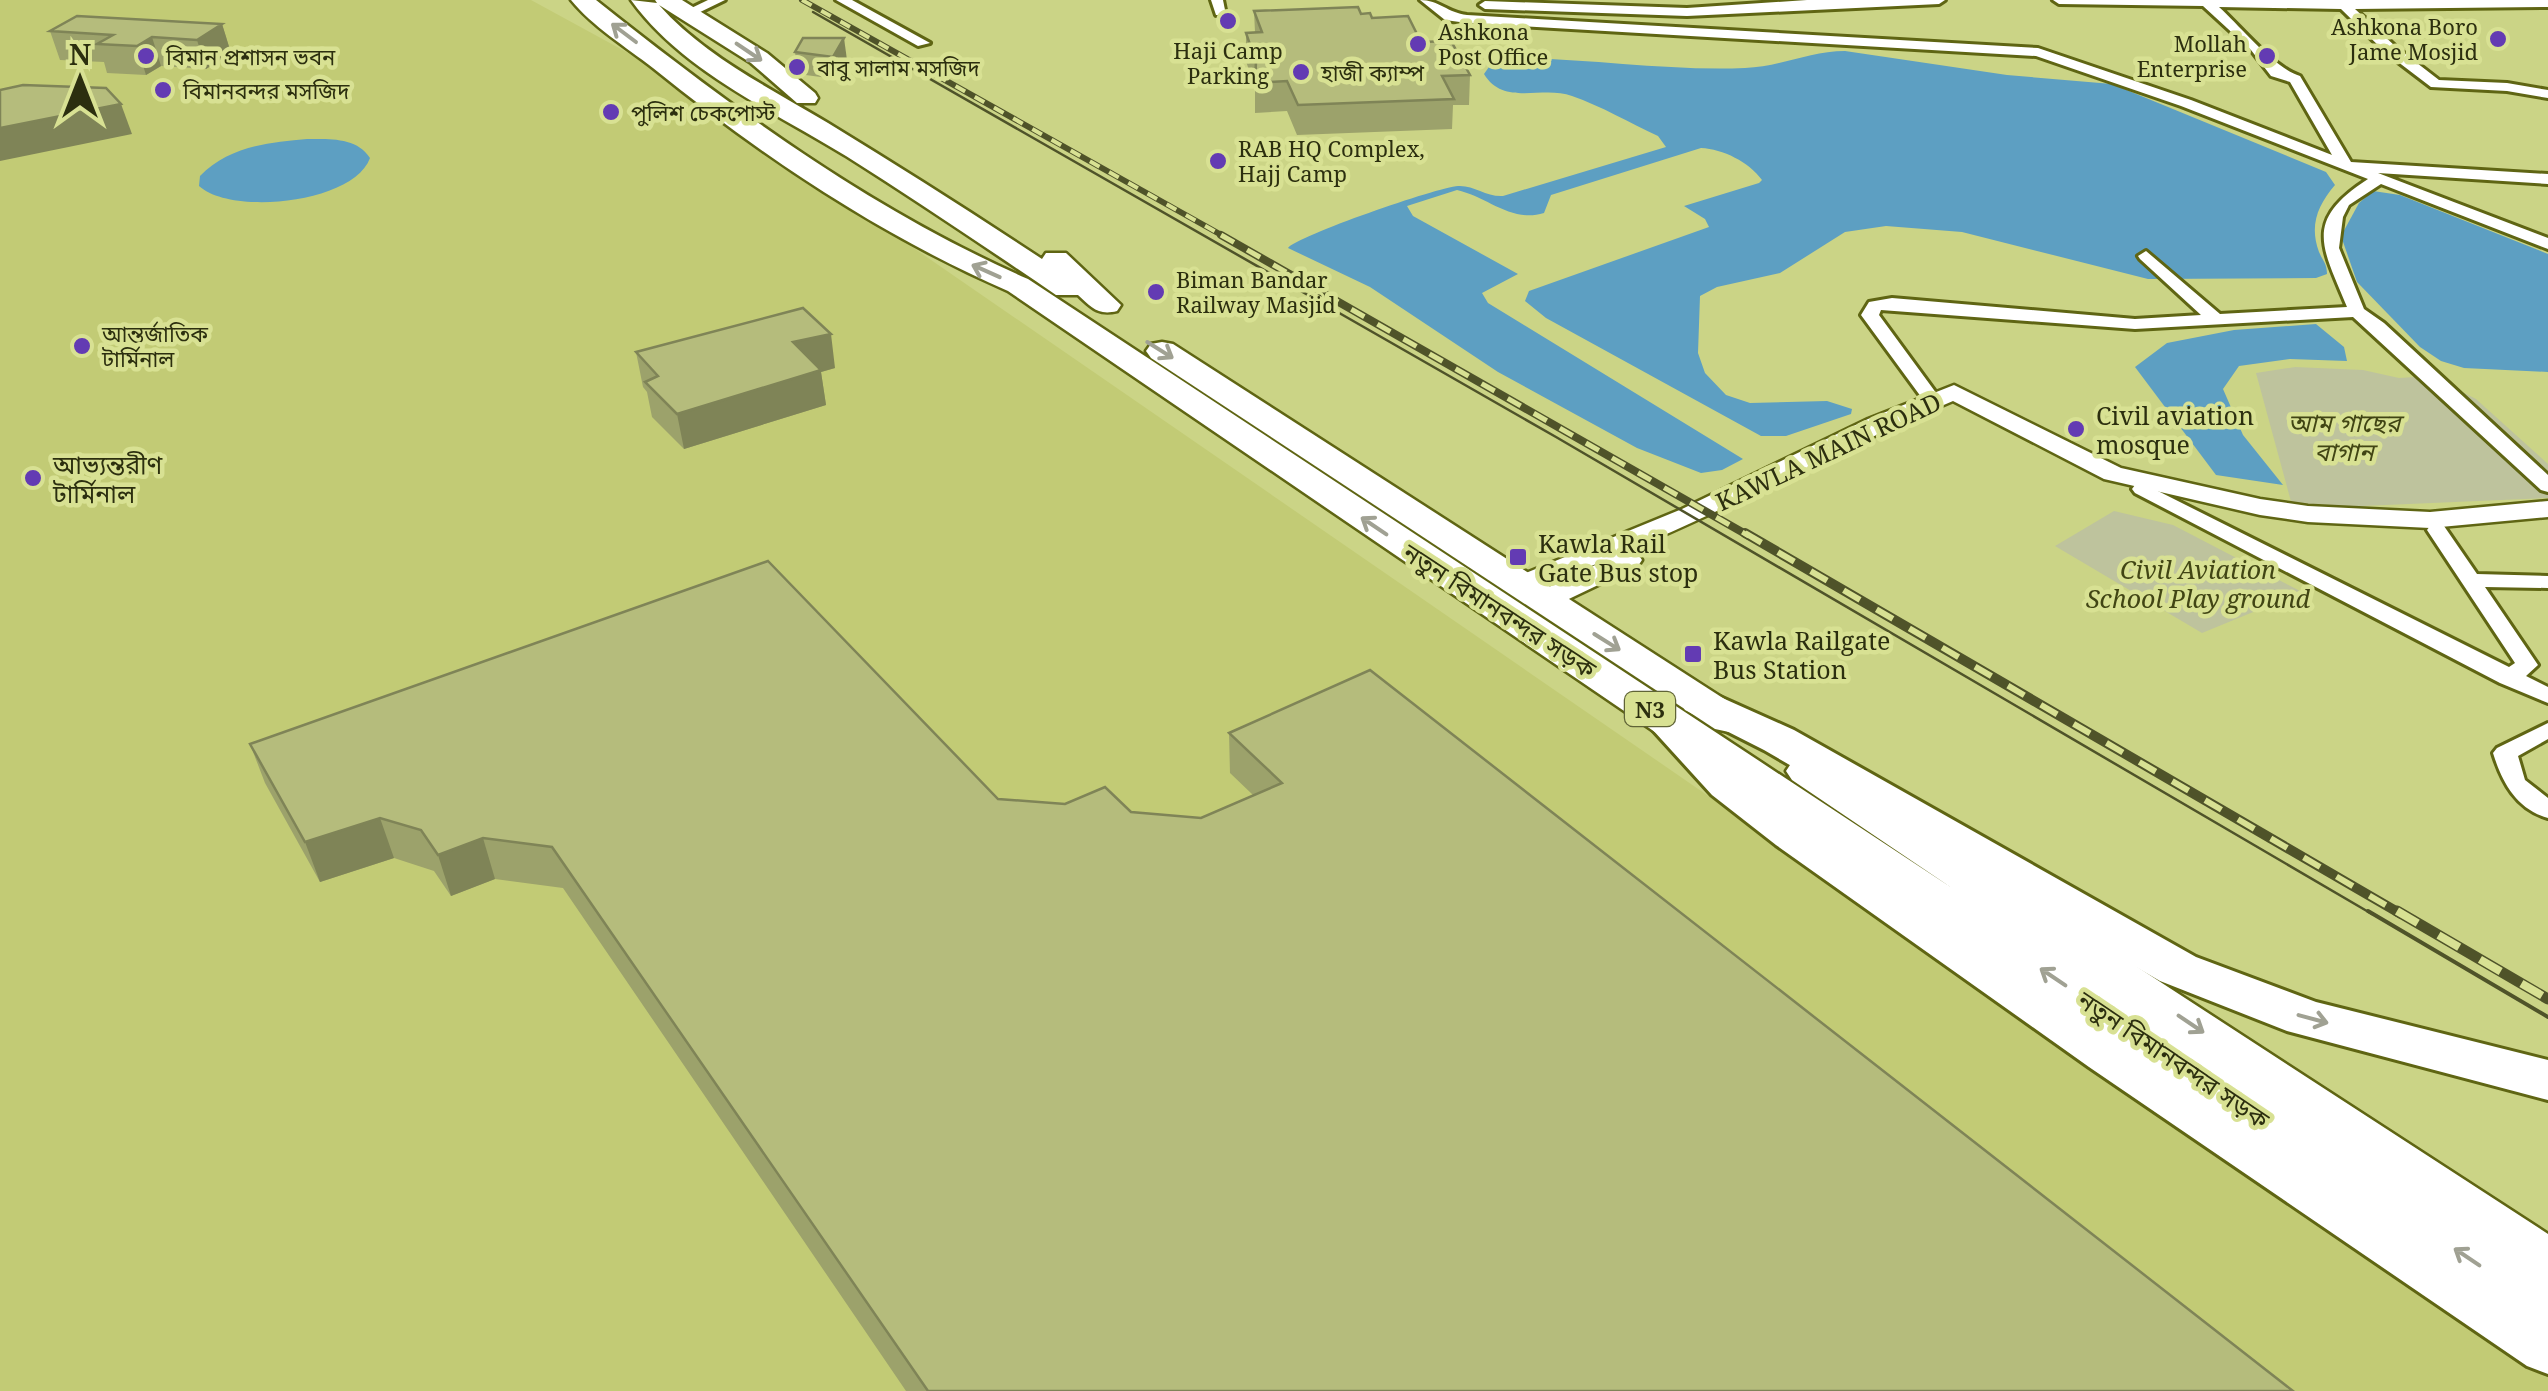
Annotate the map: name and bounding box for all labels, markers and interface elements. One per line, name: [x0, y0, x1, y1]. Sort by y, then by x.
marker: Haji Camp Parking: [1217, 10, 1239, 32]
place label: Ashkona Boro Jame Mosjid: [2331, 11, 2478, 66]
place label: Ashkona Post Office: [1438, 16, 1548, 71]
one-way arrow: [611, 22, 638, 43]
place label: Mollah Enterprise: [2137, 28, 2247, 83]
marker: Ashkona Boro Jame Mosjid: [2487, 28, 2509, 50]
north arrow: [30, 30, 130, 130]
marker: Ashkona Post Office: [1407, 33, 1429, 55]
text: N: [69, 35, 91, 73]
place label: Haji Camp Parking: [1173, 35, 1283, 90]
place label: বিমান প্রশাসন ভবন: [165, 41, 336, 71]
one-way arrow: [734, 41, 762, 62]
marker: বিমান প্রশাসন ভবন: [135, 45, 157, 67]
marker: Mollah Enterprise: [2256, 45, 2278, 67]
place label: বাবু সালাম মসজিদ: [816, 52, 980, 82]
marker: বাবু সালাম মসজিদ: [786, 56, 808, 78]
place label: হাজী ক্যাম্প: [1320, 57, 1424, 87]
marker: হাজী ক্যাম্প: [1290, 61, 1312, 83]
place label: বিমানবন্দর মসজিদ: [182, 75, 350, 105]
marker: বিমানবন্দর মসজিদ: [152, 79, 174, 101]
place label: পুলিশ চেকপোস্ট: [631, 97, 776, 127]
marker: পুলিশ চেকপোস্ট: [600, 101, 622, 123]
place label: RAB HQ Complex, Hajj Camp: [1238, 133, 1425, 188]
marker: RAB HQ Complex, Hajj Camp: [1207, 150, 1229, 172]
one-way arrow: [972, 261, 1002, 280]
place label: Biman Bandar Railway Masjid: [1176, 264, 1336, 319]
marker: Biman Bandar Railway Masjid: [1145, 281, 1167, 303]
place label: আন্তর্জাতিক টার্মিনাল: [101, 318, 208, 373]
marker: আন্তর্জাতিক টার্মিনাল: [71, 335, 93, 357]
one-way arrow: [1145, 339, 1174, 360]
street label: KAWLA MAIN ROAD: [1710, 384, 1946, 518]
place label: Civil aviation mosque: [2096, 398, 2254, 461]
park label: আম গাছের বাগান: [2288, 405, 2405, 468]
marker: Civil aviation mosque: [2065, 418, 2087, 440]
place label: আভ্যন্তরীণ টার্মিনাল: [52, 447, 163, 510]
marker: আভ্যন্তরীণ টার্মিনাল: [22, 467, 44, 489]
one-way arrow: [1360, 516, 1388, 537]
place label: Kawla Rail Gate Bus stop: [1538, 526, 1698, 589]
street label: নতুন বিমানবন্দর সড়ক: [1396, 534, 1604, 686]
marker: Kawla Rail Gate Bus stop: [1507, 546, 1529, 568]
park label: Civil Aviation School Play ground: [2086, 552, 2311, 615]
place label: Kawla Railgate Bus Station: [1713, 623, 1890, 686]
one-way arrow: [1593, 632, 1621, 652]
marker: Kawla Railgate Bus Station: [1682, 643, 1704, 665]
road number: N3: [1625, 692, 1675, 726]
one-way arrow: [2039, 967, 2067, 988]
street label: নতুন বিমানবন্দর সড়ক: [2071, 982, 2277, 1136]
one-way arrow: [2297, 1011, 2328, 1030]
one-way arrow: [2176, 1013, 2204, 1034]
one-way arrow: [2454, 1247, 2482, 1268]

